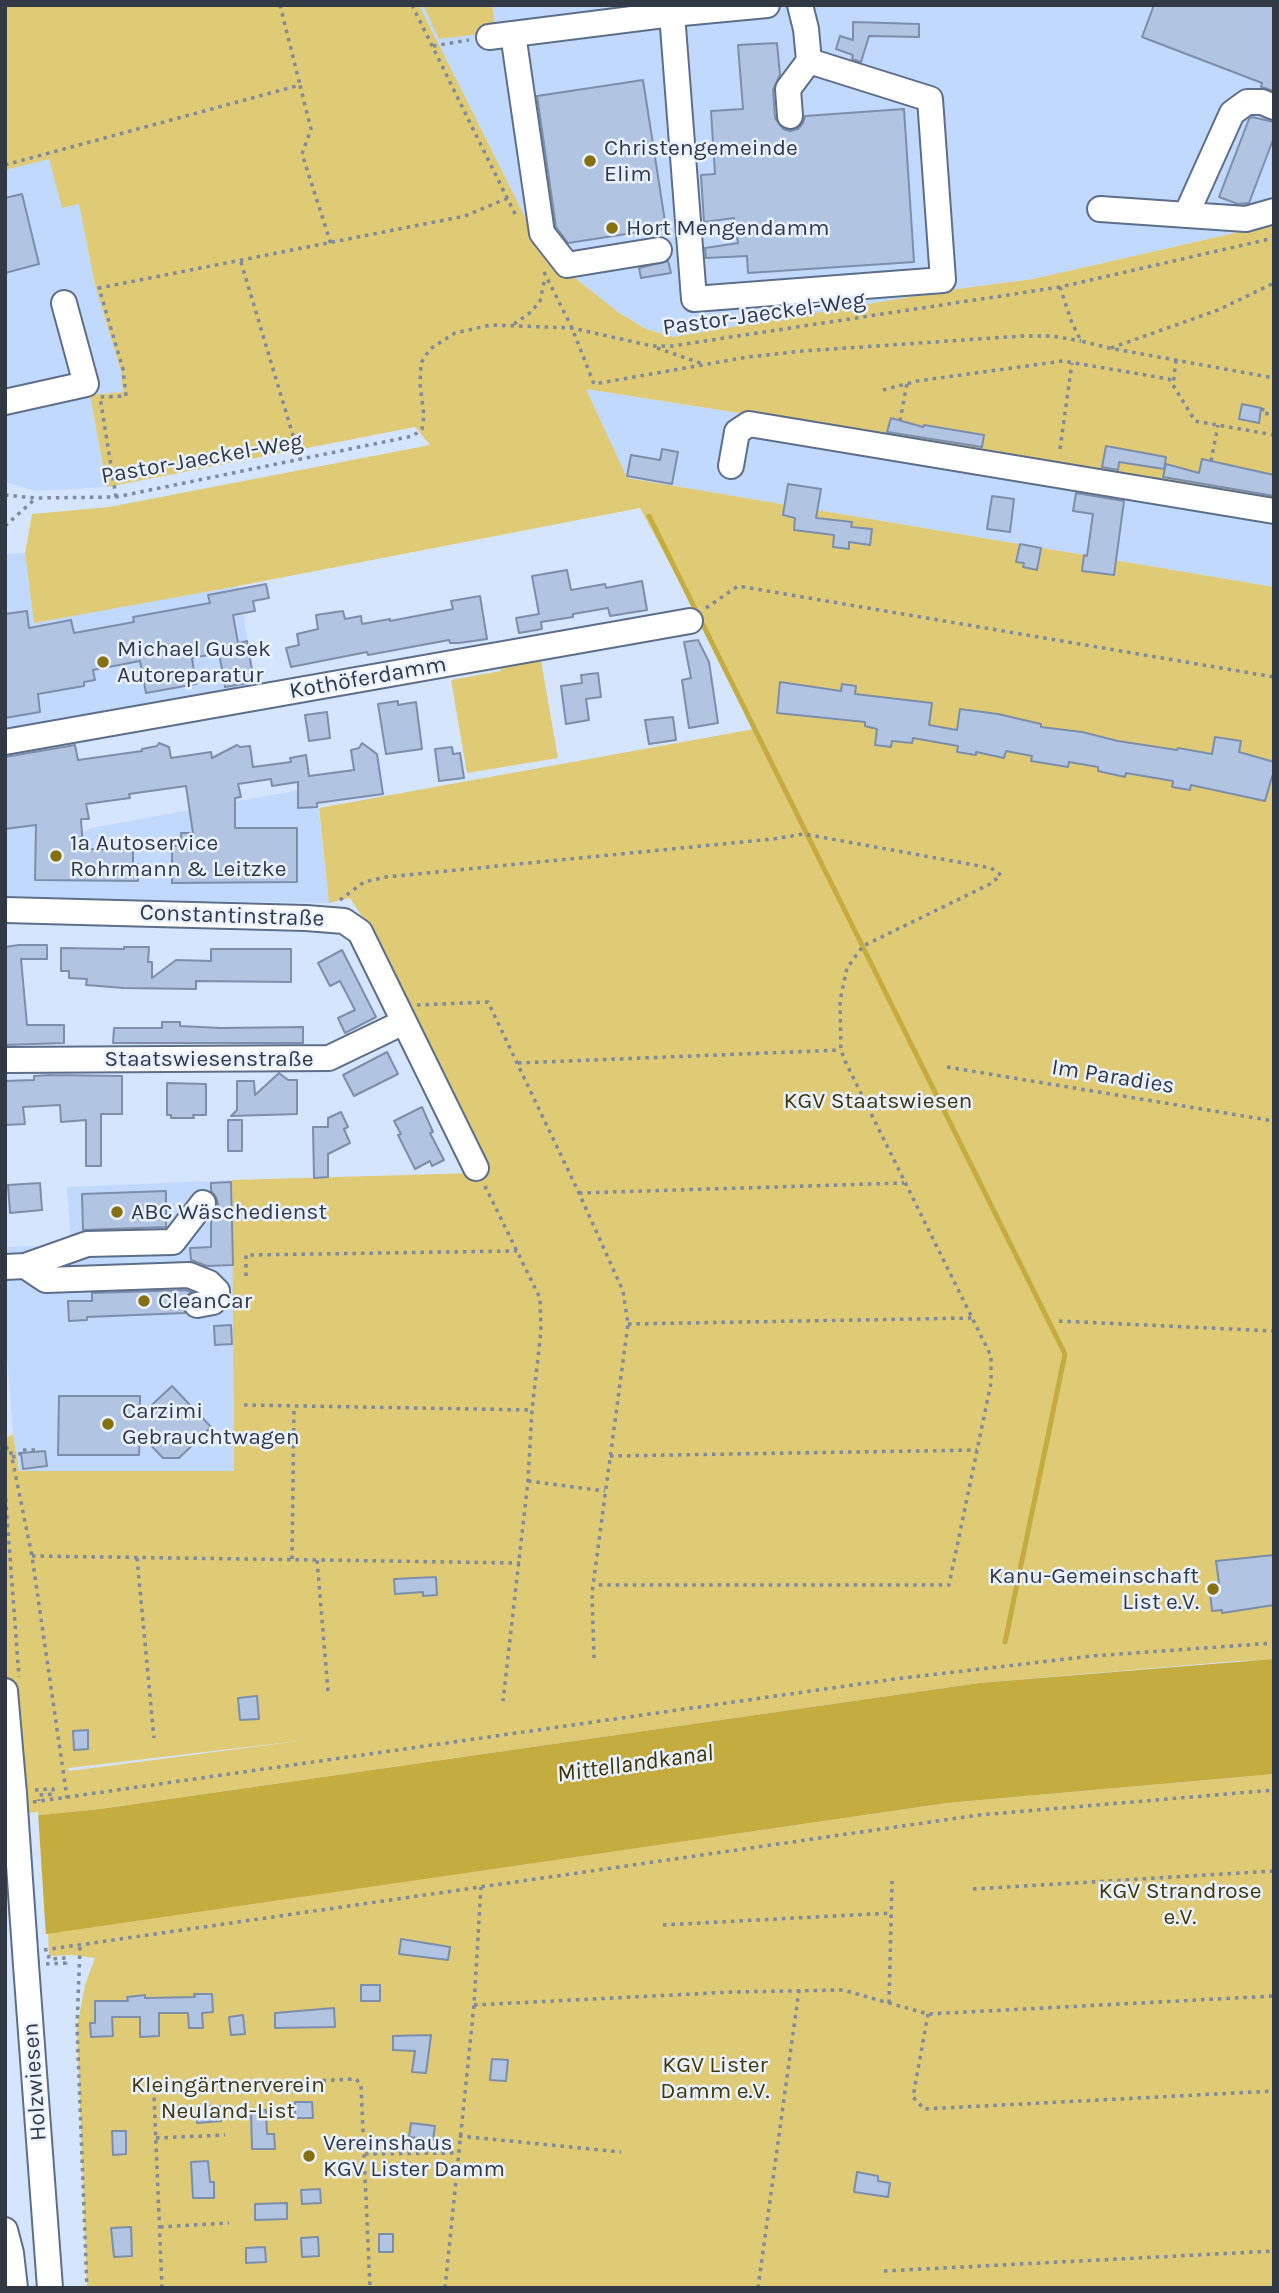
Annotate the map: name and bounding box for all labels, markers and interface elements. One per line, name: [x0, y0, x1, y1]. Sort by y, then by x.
place label: Christengemeinde Elim: [604, 134, 798, 188]
marker: Christengemeinde Elim: [582, 153, 598, 169]
place label: Hort Mengendamm: [626, 214, 830, 242]
marker: Hort Mengendamm: [604, 220, 620, 236]
street label: Pastor-Jaeckel-Weg: [661, 286, 867, 342]
street label: Pastor-Jaeckel-Weg: [99, 428, 305, 490]
place label: Michael Gusek Autoreparatur: [117, 635, 271, 689]
street label: Kothöferdamm: [287, 651, 449, 705]
marker: Michael Gusek Autoreparatur: [95, 654, 111, 670]
place label: 1a Autoservice Rohrmann & Leitzke: [70, 829, 286, 883]
marker: 1a Autoservice Rohrmann & Leitzke: [48, 848, 64, 864]
street label: Constantinstraße: [139, 899, 325, 933]
street label: Staatswiesenstraße: [104, 1045, 314, 1073]
street label: Im Paradies: [1050, 1054, 1176, 1100]
park label: KGV Staatswiesen: [784, 1087, 972, 1115]
place label: ABC Wäschedienst: [131, 1198, 327, 1226]
marker: ABC Wäschedienst: [109, 1204, 125, 1220]
place label: CleanCar: [158, 1287, 252, 1315]
marker: CleanCar: [136, 1293, 152, 1309]
place label: Carzimi Gebrauchtwagen: [122, 1397, 300, 1451]
marker: Carzimi Gebrauchtwagen: [100, 1416, 116, 1432]
place label: Kanu-Gemeinschaft List e.V.: [989, 1562, 1199, 1616]
marker: Kanu-Gemeinschaft List e.V.: [1205, 1581, 1221, 1597]
water label: Mittellandkanal: [555, 1739, 715, 1789]
park label: KGV Strandrose e.V.: [1098, 1877, 1262, 1931]
street label: Holzwiesen: [17, 2022, 53, 2142]
park label: KGV Lister Damm e.V.: [660, 2051, 770, 2105]
park label: Kleingärtnerverein Neuland-List: [131, 2071, 325, 2125]
place label: Vereinshaus KGV Lister Damm: [323, 2129, 505, 2183]
marker: Vereinshaus KGV Lister Damm: [301, 2148, 317, 2164]

